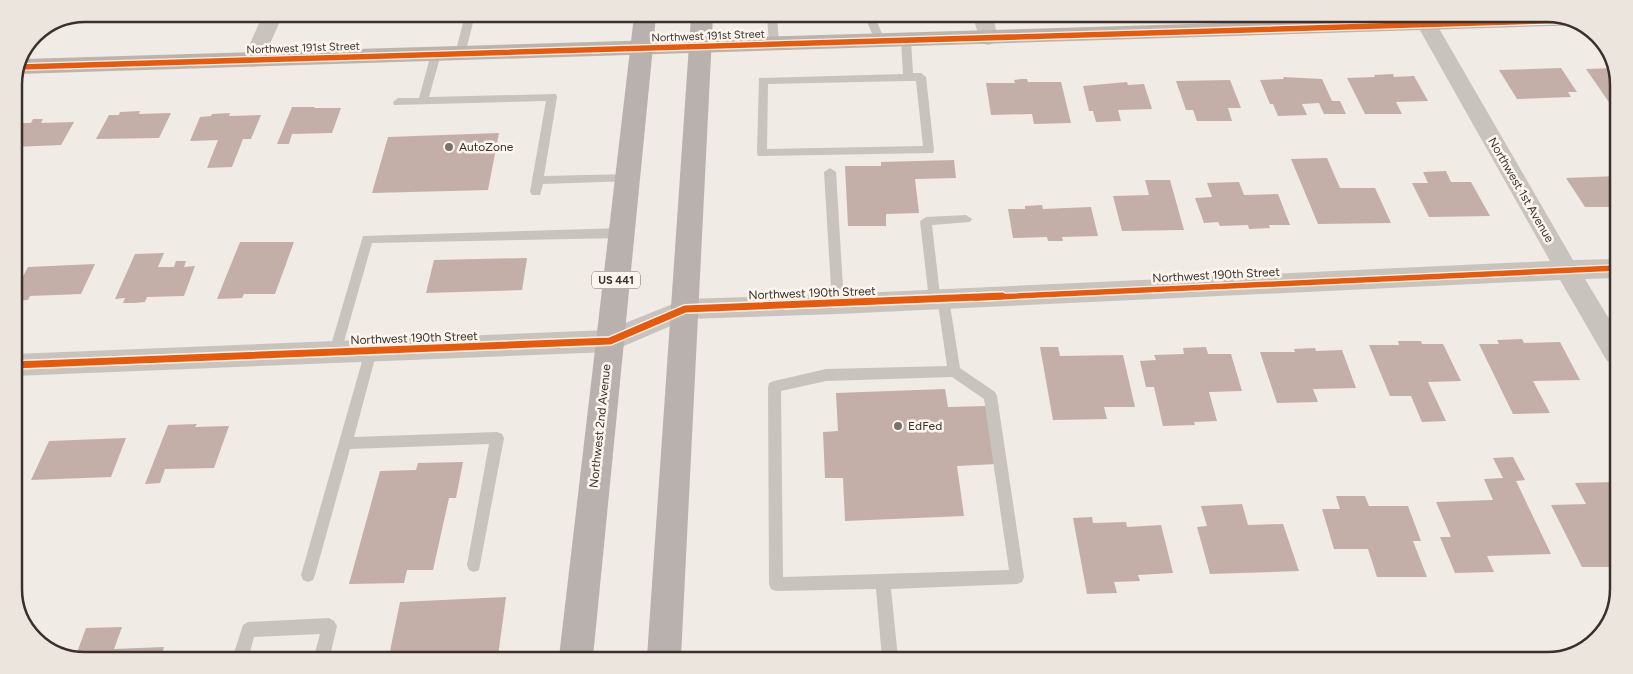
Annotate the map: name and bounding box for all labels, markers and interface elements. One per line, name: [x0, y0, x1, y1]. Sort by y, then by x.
street label: Northwest 191st Street: [651, 28, 765, 44]
street label: Northwest 191st Street: [246, 40, 360, 56]
street label: Northwest 1st Avenue: [1485, 135, 1557, 245]
place label: AutoZone: [459, 140, 514, 154]
marker: AutoZone: [443, 141, 455, 153]
street label: Northwest 190th Street: [1152, 265, 1281, 285]
road number: US 441: [592, 272, 640, 288]
street label: Northwest 190th Street: [748, 284, 876, 302]
street label: Northwest 190th Street: [350, 329, 478, 347]
street label: Northwest 2nd Avenue: [587, 363, 614, 489]
place label: EdFed: [908, 419, 942, 433]
marker: EdFed: [892, 420, 904, 432]

